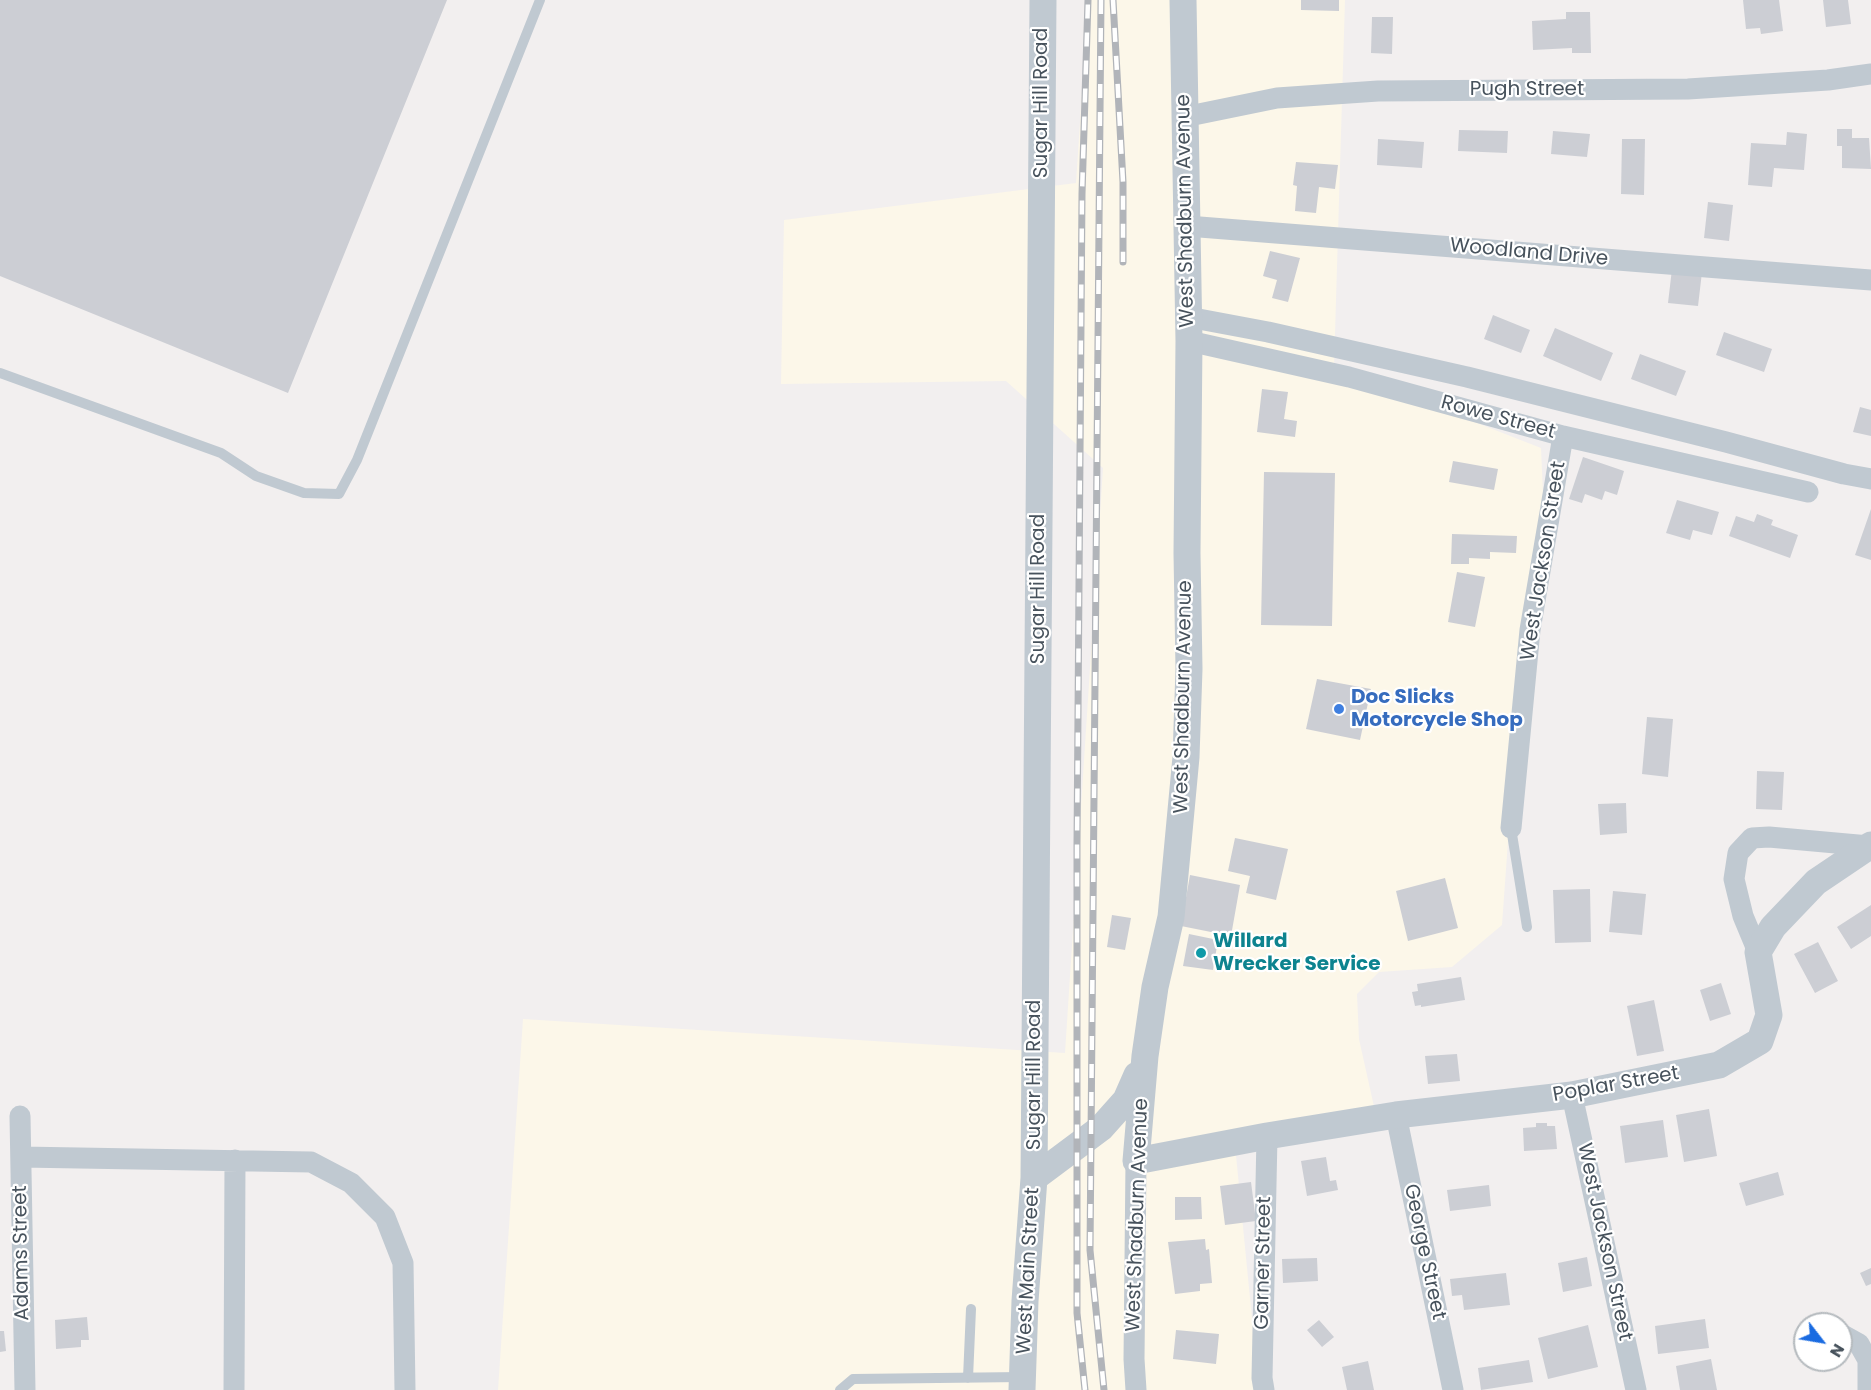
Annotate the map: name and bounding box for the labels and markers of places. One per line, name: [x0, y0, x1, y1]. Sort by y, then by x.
place label: Doc Slicks Motorcycle Shop: [1351, 686, 1523, 733]
marker: Doc Slicks Motorcycle Shop: [1332, 702, 1346, 716]
place label: Willard Wrecker Service: [1213, 930, 1381, 977]
marker: Willard Wrecker Service: [1194, 946, 1208, 960]

